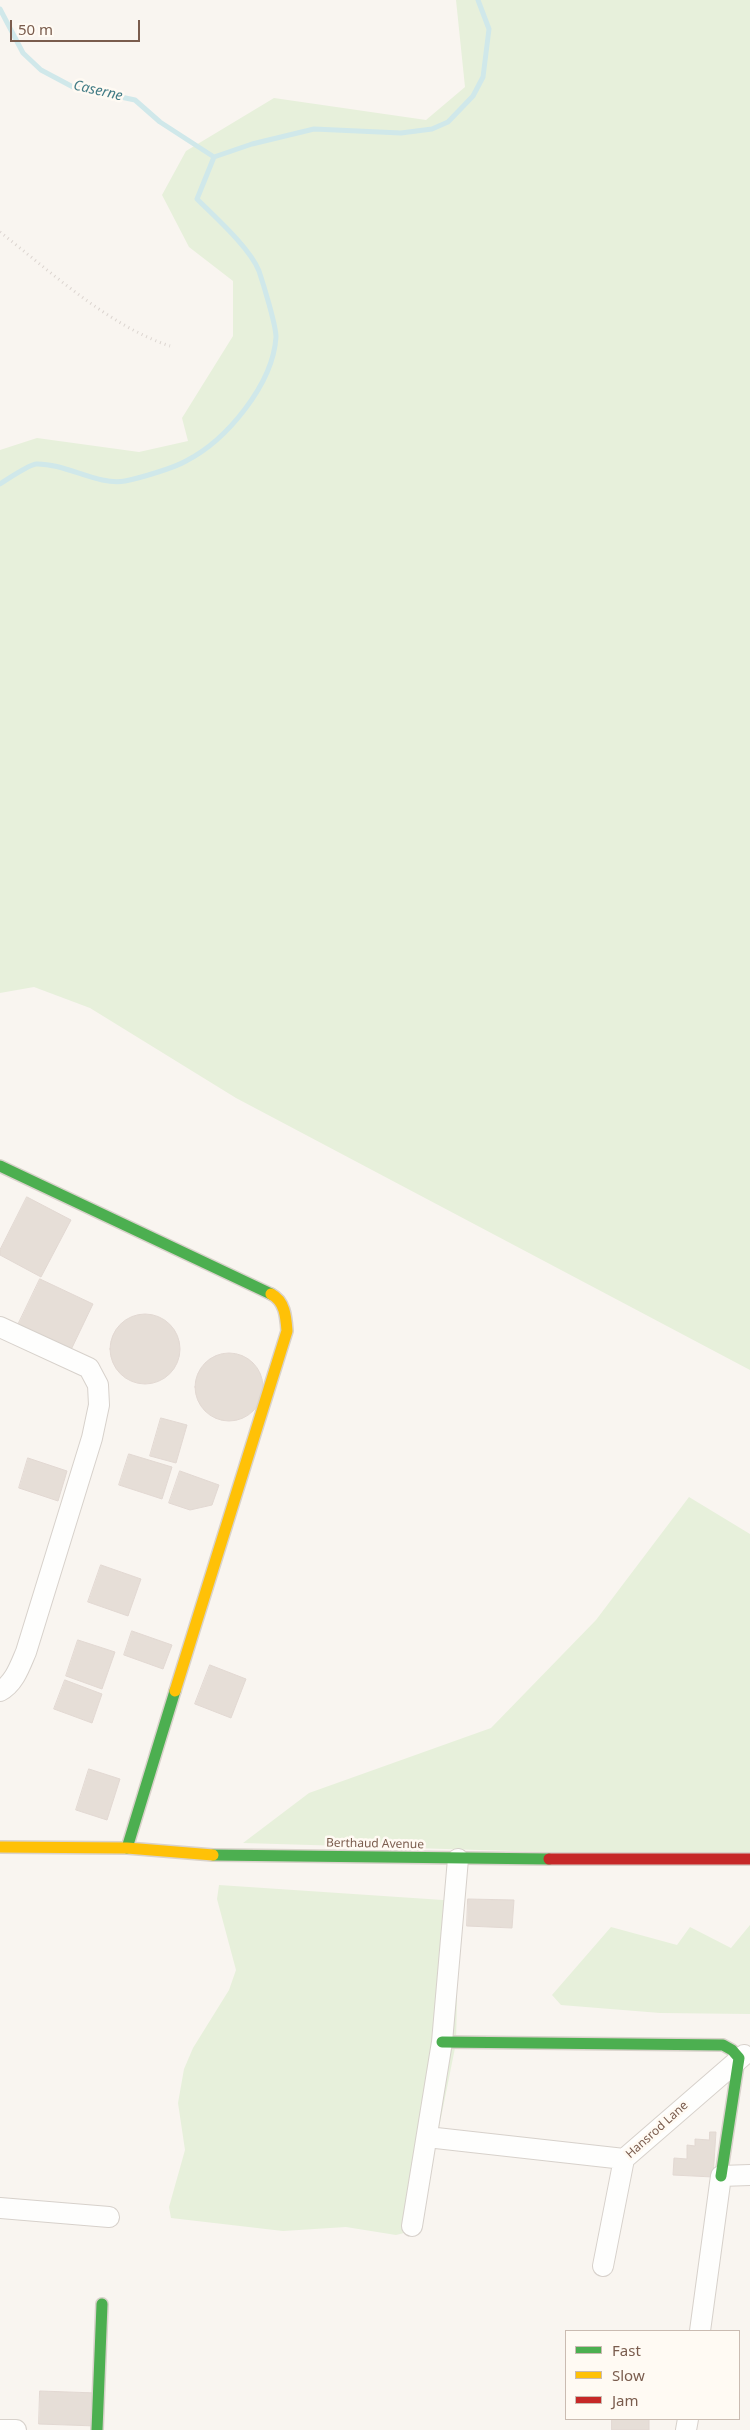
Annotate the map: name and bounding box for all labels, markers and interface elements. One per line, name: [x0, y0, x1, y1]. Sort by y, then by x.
scale bar: [12, 10, 142, 42]
text: 50 m: [18, 19, 53, 39]
water label: Caserne: [72, 77, 124, 105]
street label: Berthaud Avenue: [326, 1836, 424, 1852]
street label: Hansrod Lane: [623, 2098, 691, 2162]
legend: [565, 2330, 740, 2420]
text: Fast: [612, 2340, 641, 2360]
text: Slow: [612, 2365, 645, 2385]
text: Jam: [612, 2390, 639, 2410]

